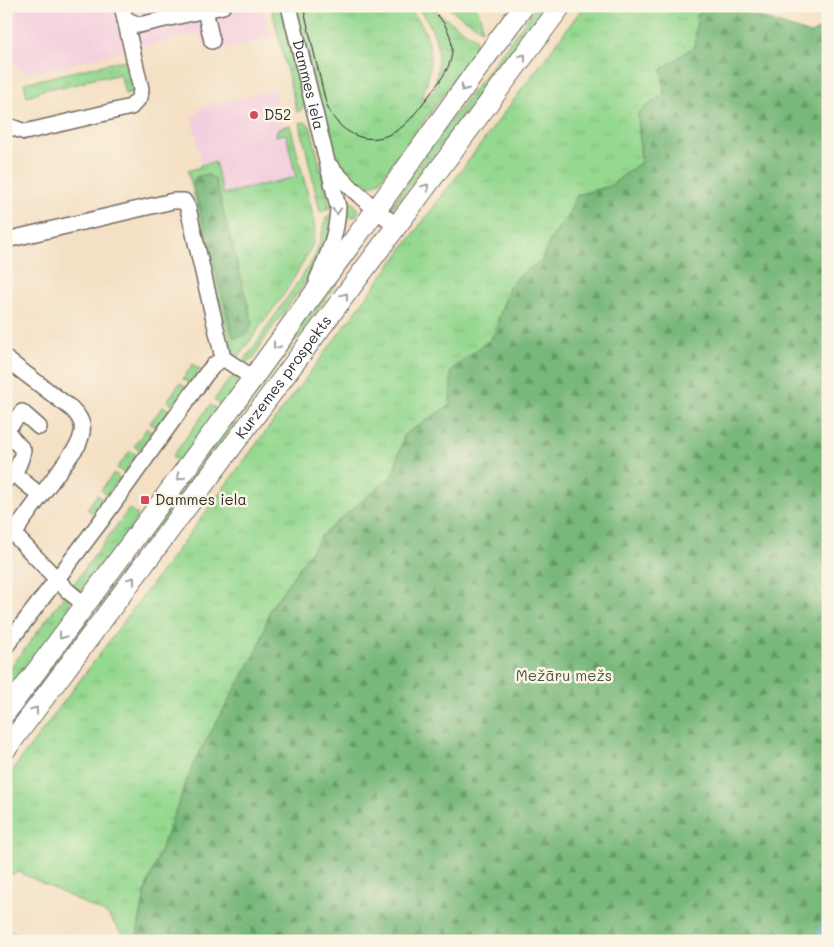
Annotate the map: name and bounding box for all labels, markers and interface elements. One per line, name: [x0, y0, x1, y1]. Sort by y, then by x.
street label: Dammes iela: [289, 37, 330, 132]
one-way arrow: [517, 53, 526, 63]
one-way arrow: [461, 82, 470, 92]
place label: D52: [264, 104, 291, 124]
marker: D52: [248, 109, 260, 121]
one-way arrow: [420, 183, 429, 193]
one-way arrow: [332, 207, 343, 215]
one-way arrow: [339, 292, 348, 301]
street label: Kurzemes prospekts: [230, 311, 336, 442]
one-way arrow: [273, 340, 282, 350]
one-way arrow: [177, 471, 185, 480]
place label: Dammes iela: [155, 489, 247, 509]
marker: Dammes iela: [139, 494, 151, 506]
one-way arrow: [127, 577, 135, 586]
one-way arrow: [59, 630, 68, 640]
park label: Mežāru mežs: [516, 665, 612, 685]
one-way arrow: [30, 707, 38, 716]

